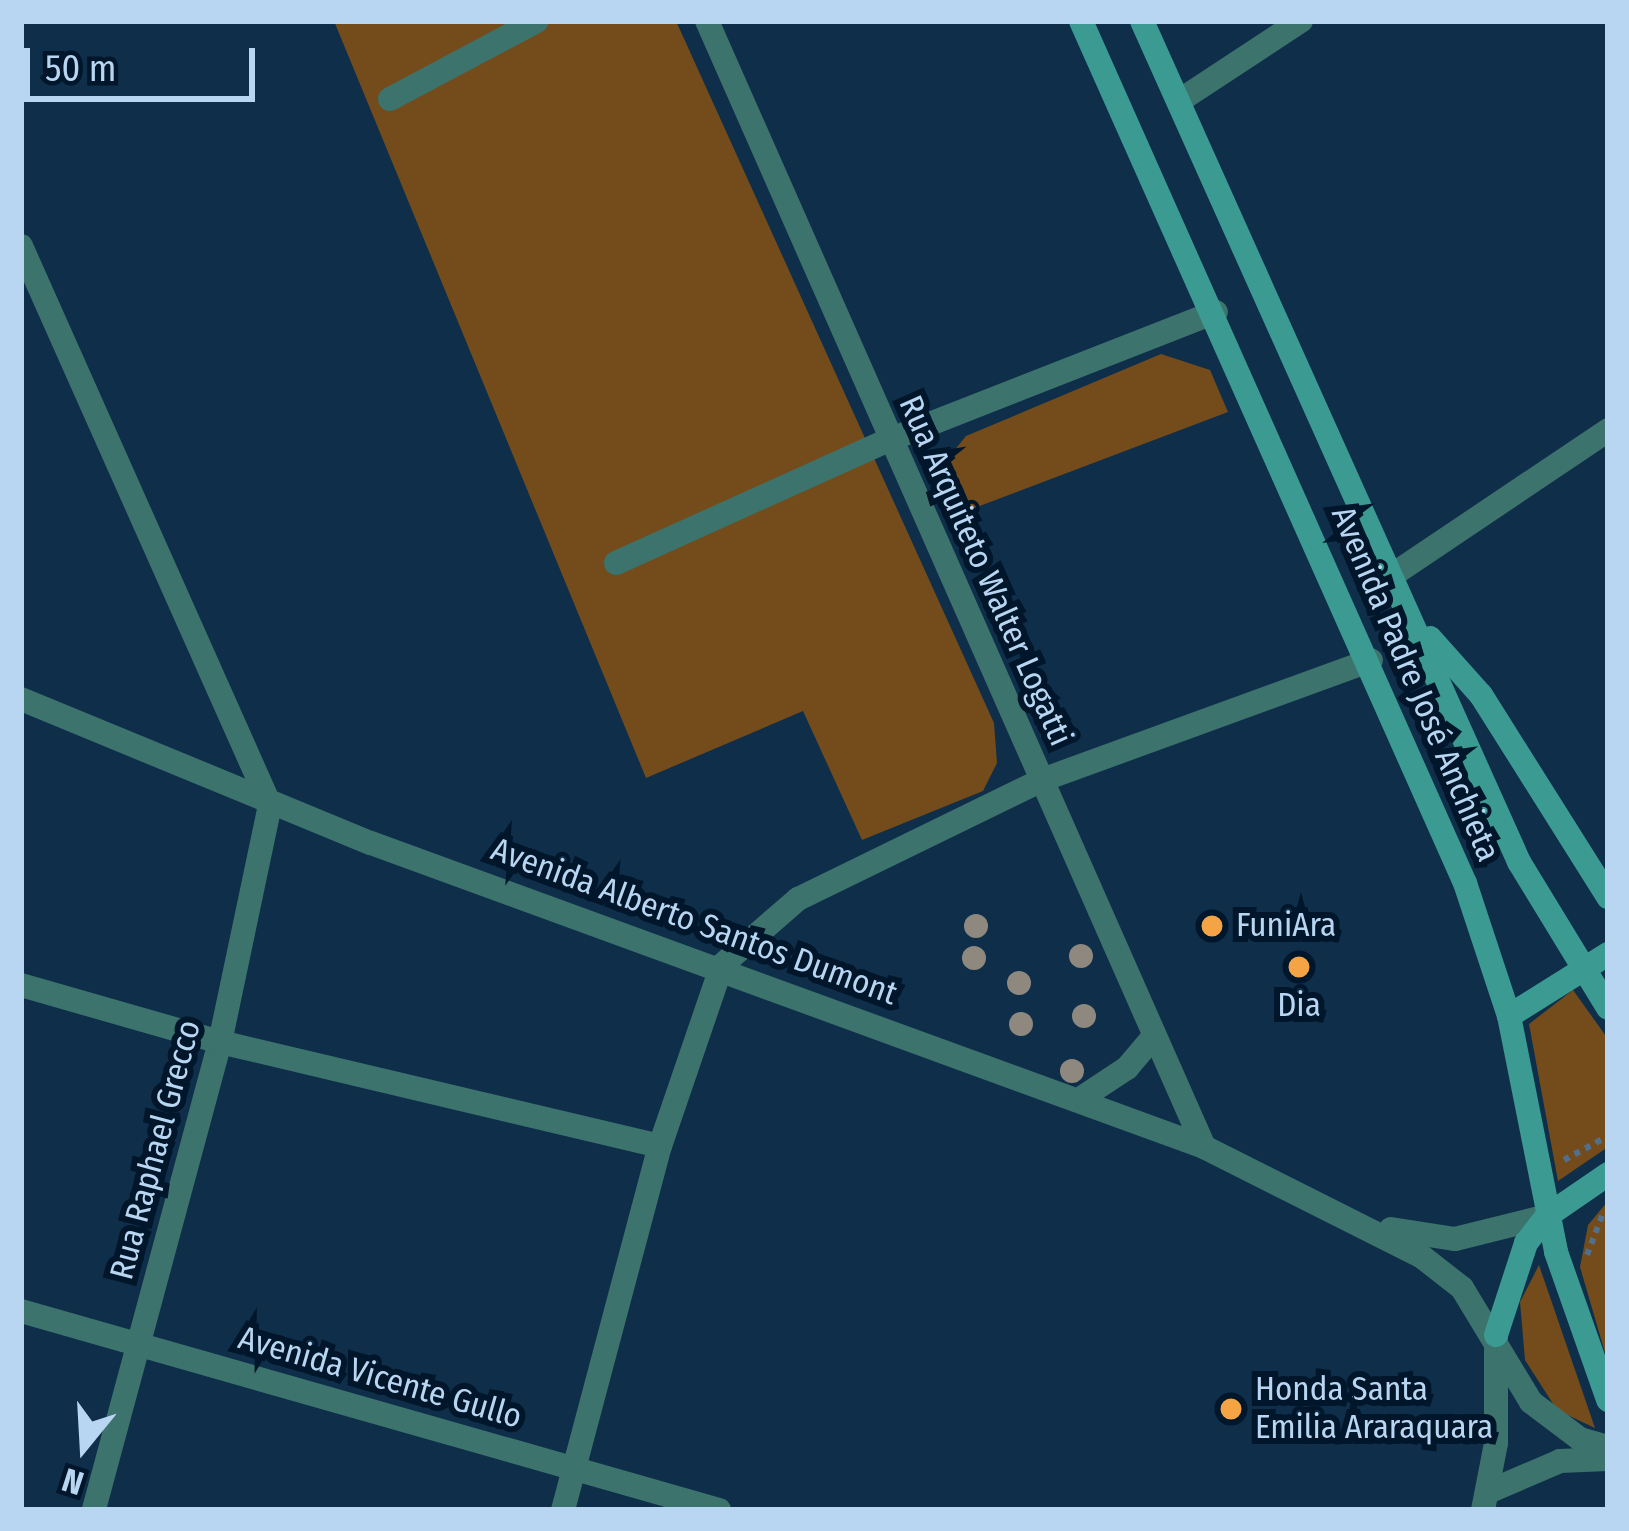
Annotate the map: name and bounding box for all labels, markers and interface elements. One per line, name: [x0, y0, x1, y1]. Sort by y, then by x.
scale bar: [30, 24, 261, 98]
text: 50 m: [45, 47, 116, 91]
street label: Rua Arquiteto Walter Logatti: [890, 390, 1080, 752]
street label: Avenida Padre José Anchieta: [1322, 501, 1508, 867]
street label: Avenida Alberto Santos Dumont: [486, 830, 902, 1014]
place label: FuniAra: [1236, 906, 1336, 946]
marker: FuniAra: [1199, 913, 1225, 939]
marker: Dia: [1286, 954, 1312, 980]
place label: Dia: [1277, 986, 1321, 1026]
street label: Rua Raphael Grecco: [102, 1016, 210, 1284]
street label: Avenida Vicente Gullo: [234, 1319, 526, 1437]
place label: Honda Santa Emilia Araraquara: [1255, 1370, 1493, 1448]
north arrow: [24, 1387, 144, 1507]
marker: Honda Santa Emilia Araraquara: [1218, 1396, 1244, 1422]
text: N: [57, 1459, 88, 1503]

